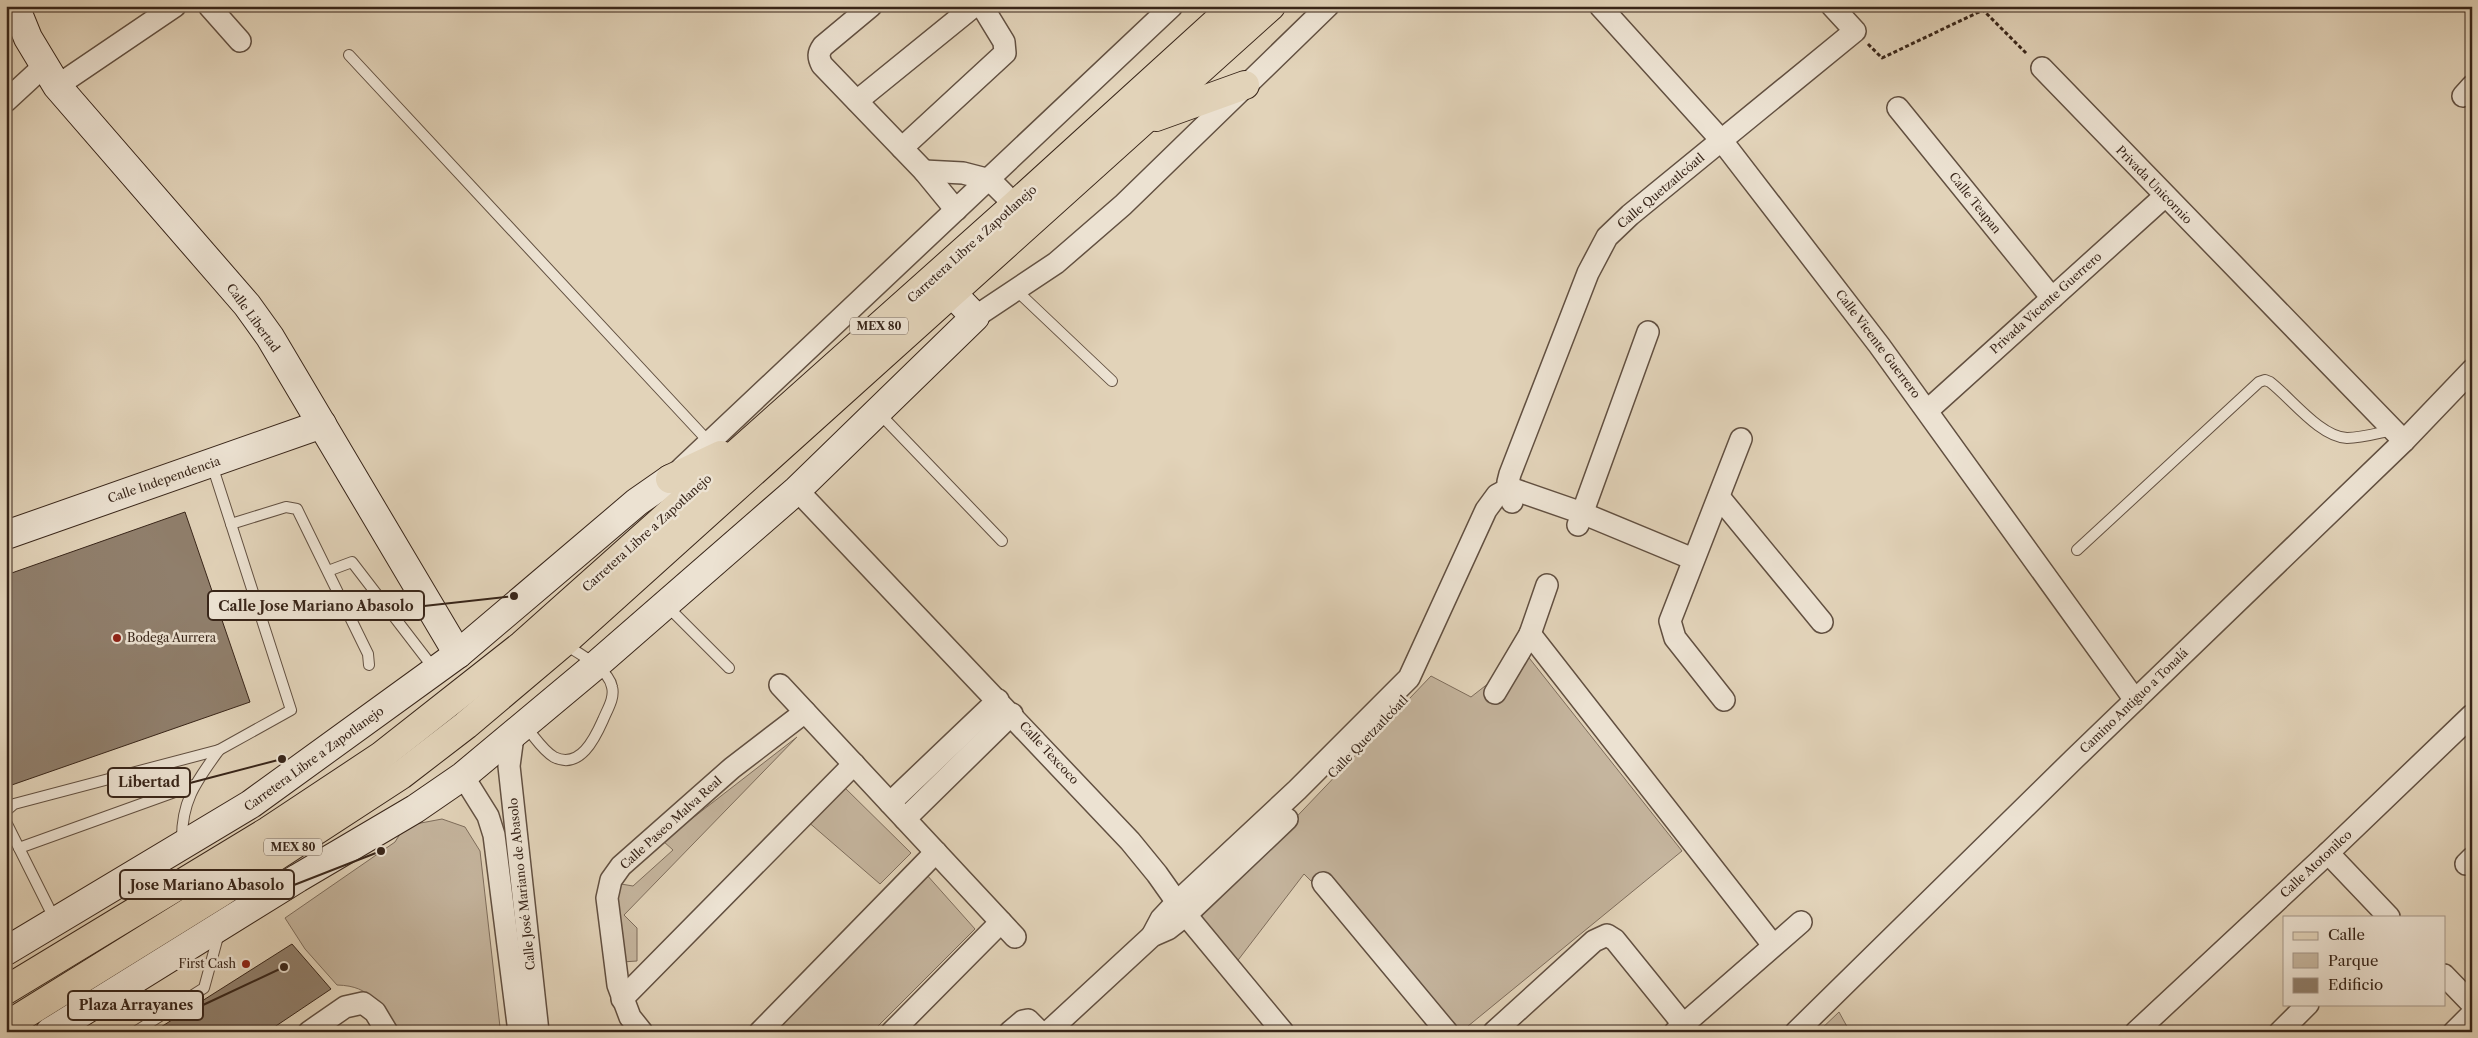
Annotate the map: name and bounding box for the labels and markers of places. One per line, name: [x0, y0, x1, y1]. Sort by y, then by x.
callout: Calle Jose Mariano Abasolo: [208, 591, 424, 620]
place label: Bodega Aurrera: [127, 630, 217, 645]
marker: Bodega Aurrera: [111, 632, 123, 644]
callout: Libertad: [108, 768, 190, 797]
callout: Jose Mariano Abasolo: [120, 870, 294, 899]
place label: First Cash: [179, 956, 236, 971]
marker: First Cash: [240, 958, 252, 970]
callout: Plaza Arrayanes: [68, 991, 203, 1020]

